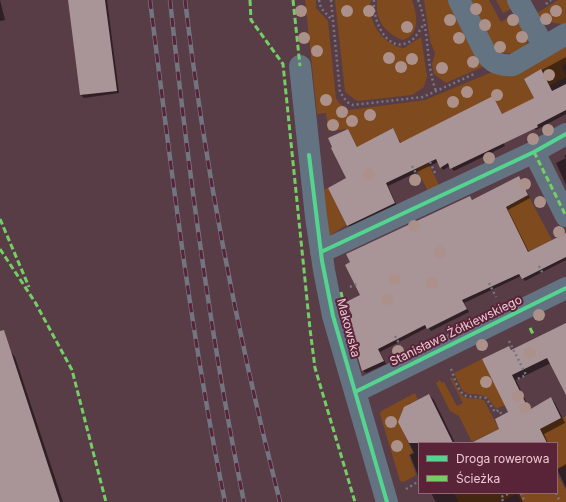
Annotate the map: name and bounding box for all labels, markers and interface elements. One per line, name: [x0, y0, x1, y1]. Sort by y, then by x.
street label: Stanisława Żółkiewskiego: [387, 293, 525, 369]
street label: Makowska: [333, 297, 363, 359]
legend: [418, 442, 558, 494]
text: Droga rowerowa: [456, 451, 549, 466]
text: Ścieżka: [456, 471, 500, 486]

